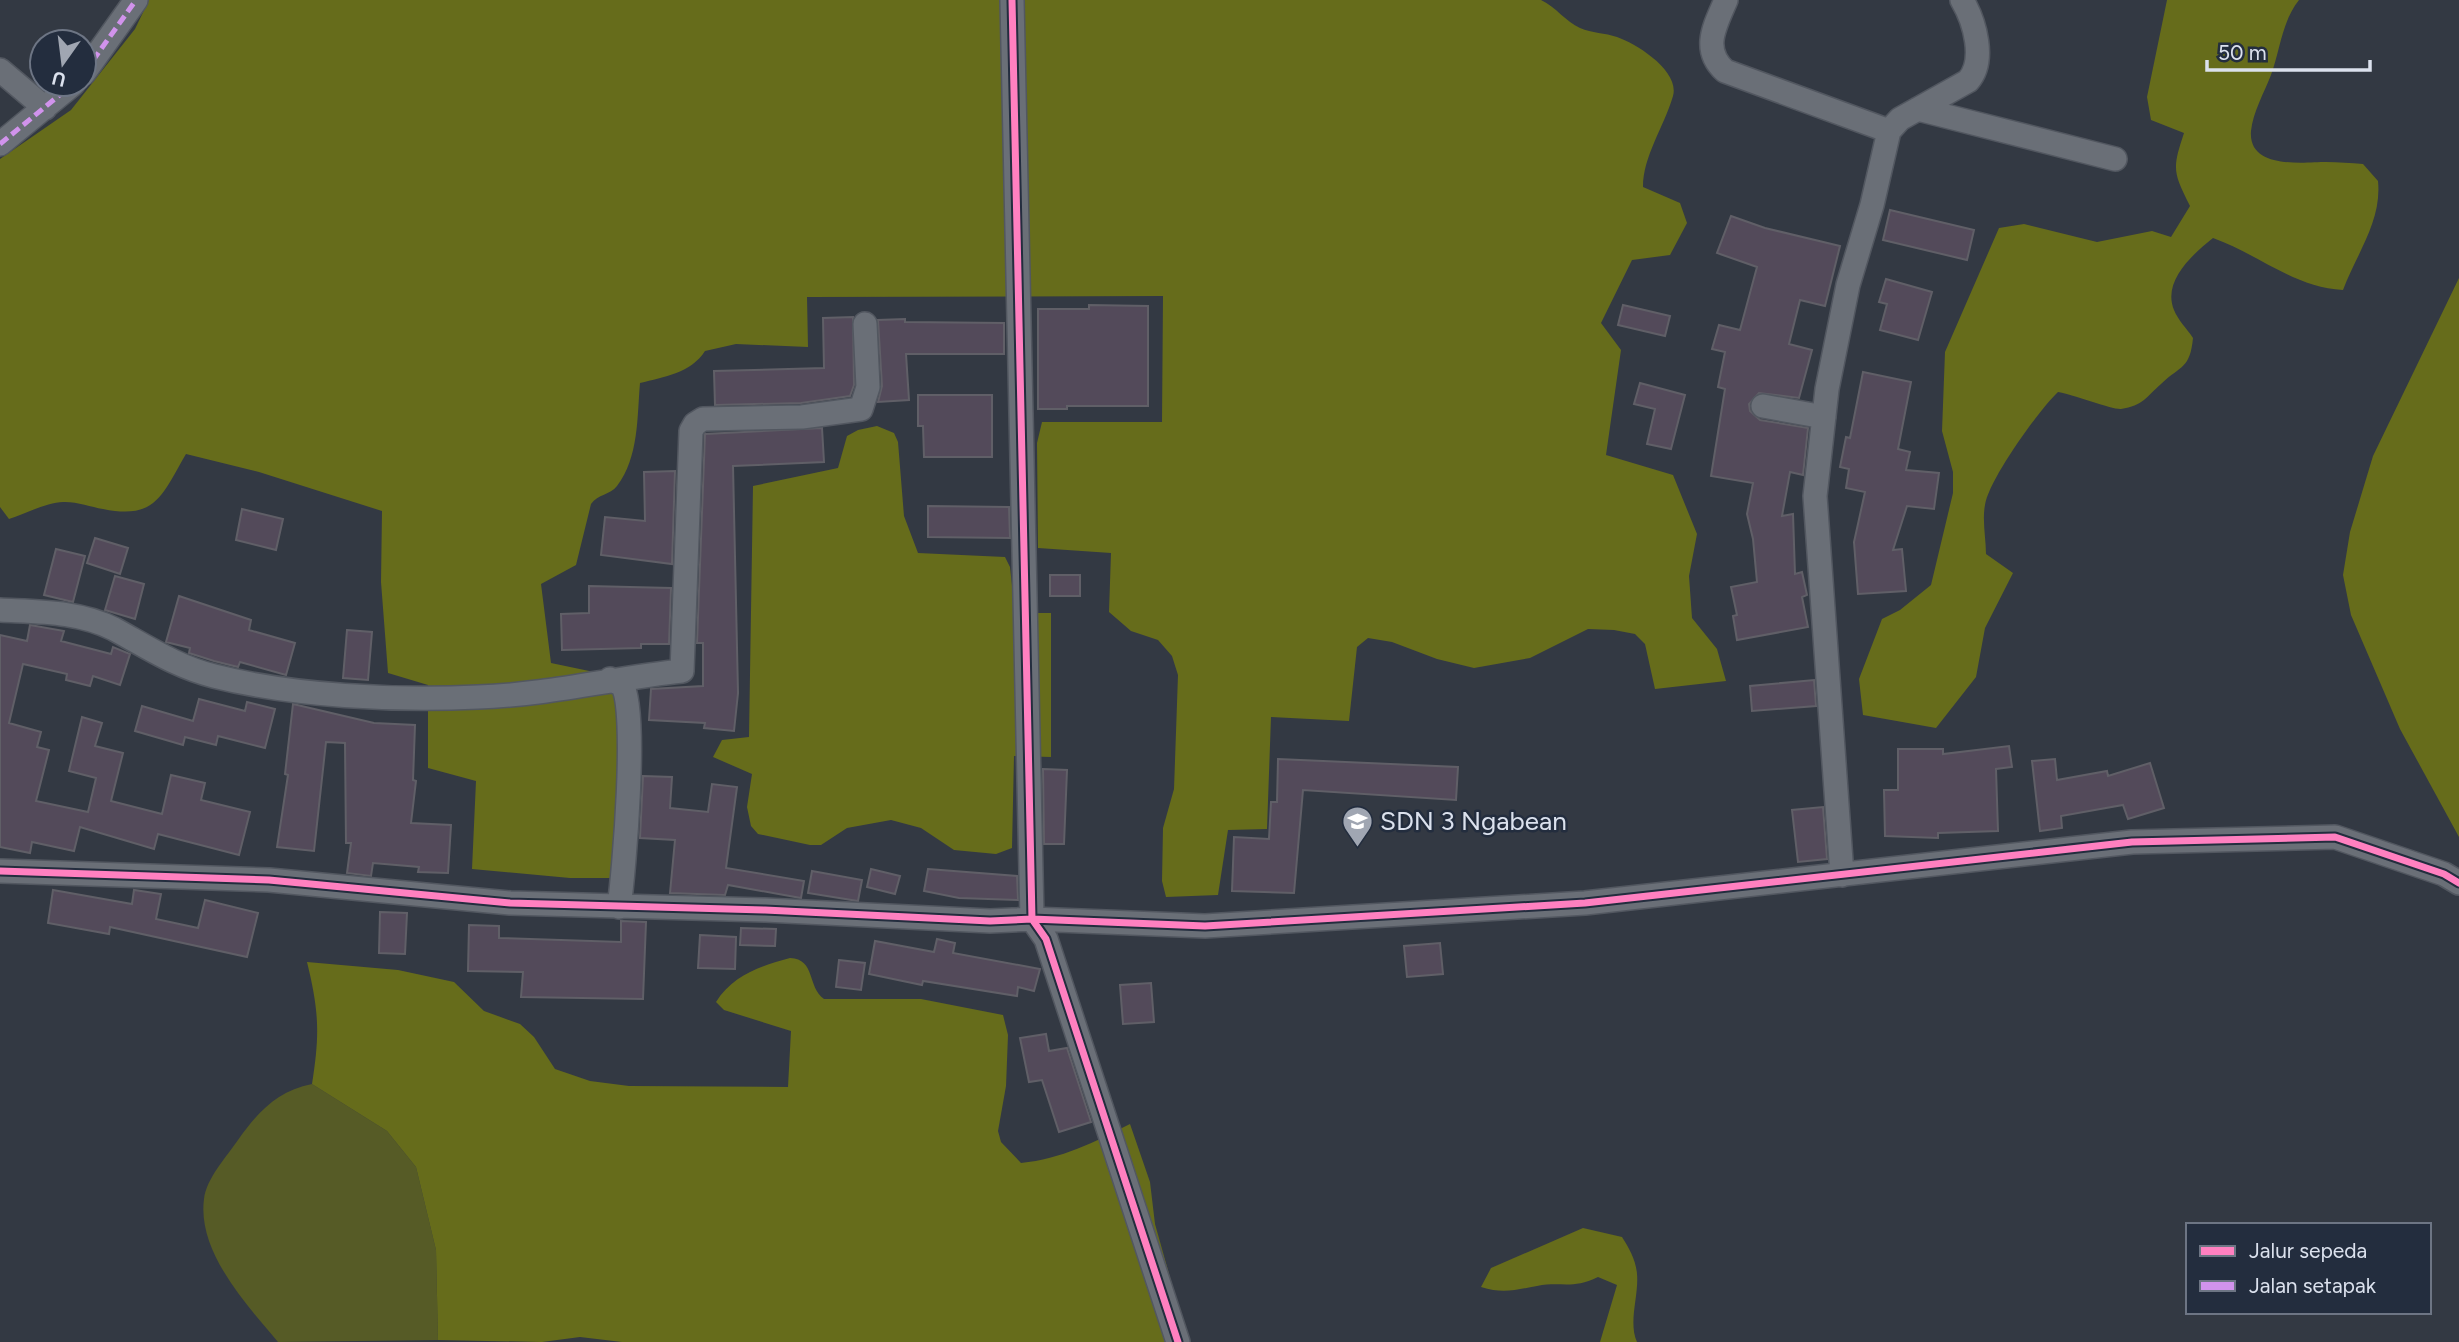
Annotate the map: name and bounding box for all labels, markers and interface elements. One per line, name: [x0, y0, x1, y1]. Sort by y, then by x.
north arrow: [28, 28, 98, 98]
scale bar: [2207, 28, 2370, 72]
text: 50 m: [2218, 40, 2267, 65]
text: U: [50, 66, 68, 92]
school or university icon: SDN 3 Ngabean: [1340, 804, 1374, 848]
place label: SDN 3 Ngabean: [1380, 805, 1567, 837]
legend: [2186, 1223, 2431, 1314]
text: Jalur sepeda: [2249, 1238, 2367, 1263]
text: Jalan setapak: [2249, 1273, 2377, 1298]

